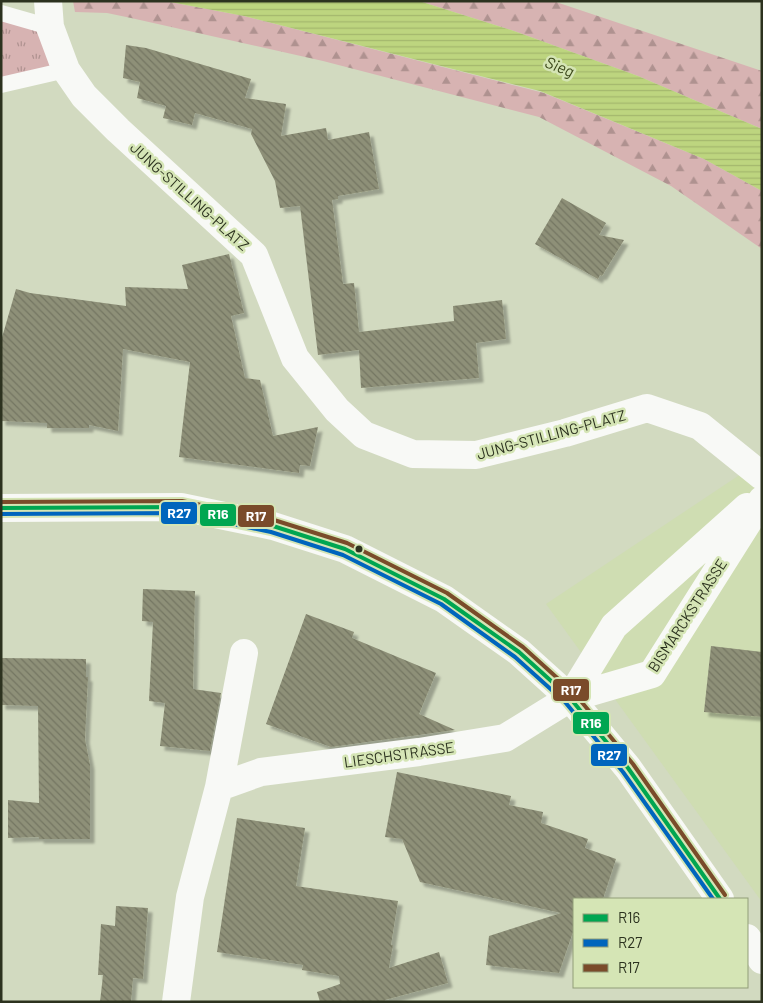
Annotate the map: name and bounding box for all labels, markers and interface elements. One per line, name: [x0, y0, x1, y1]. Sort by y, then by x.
water label: Sieg: [543, 52, 577, 80]
street label: JUNG-STILLING-PLATZ: [127, 138, 253, 254]
street label: JUNG-STILLING-PLATZ: [475, 405, 627, 463]
line badge: R27: [160, 501, 198, 525]
line badge: R16: [199, 503, 237, 527]
text: R27: [167, 504, 191, 521]
line badge: R17: [237, 504, 275, 528]
text: R16: [207, 505, 229, 522]
text: R17: [246, 507, 266, 524]
unlabelled marker: [354, 544, 364, 554]
street label: BISMARCKSTRASSE: [644, 555, 730, 675]
line badge: R17: [552, 678, 590, 702]
text: R17: [561, 681, 581, 698]
line badge: R16: [572, 711, 610, 735]
text: R16: [580, 714, 602, 731]
street label: LIESCHSTRASSE: [343, 737, 455, 771]
line badge: R27: [590, 743, 628, 767]
text: R27: [597, 746, 621, 763]
legend: [573, 898, 748, 988]
text: R16: [618, 908, 640, 926]
text: R27: [618, 933, 642, 951]
text: R17: [618, 958, 640, 976]

